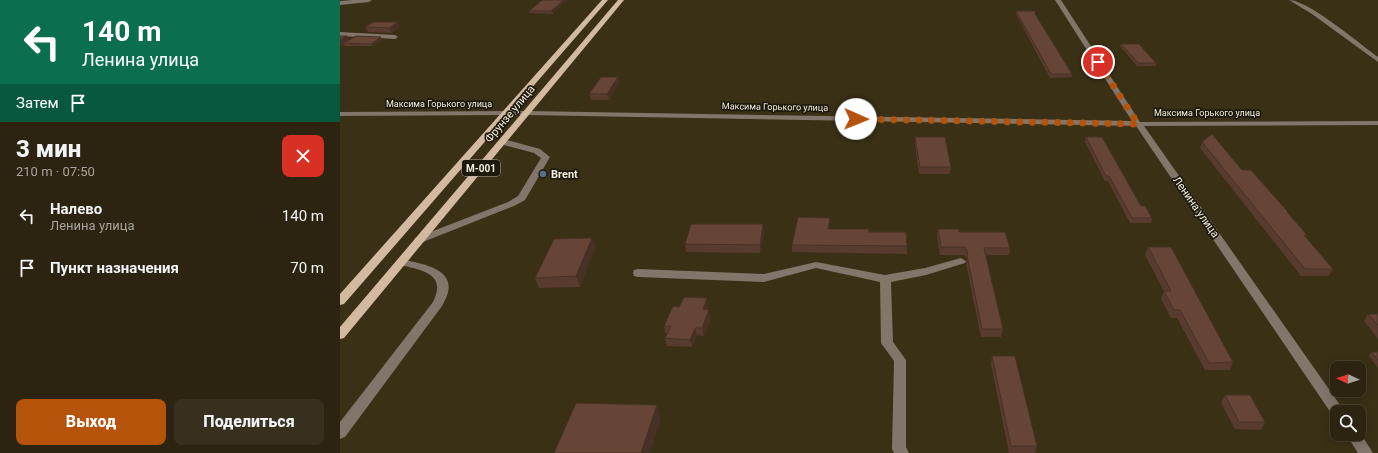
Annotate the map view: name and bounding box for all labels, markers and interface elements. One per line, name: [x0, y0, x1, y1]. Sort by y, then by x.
text: 140 m: [82, 15, 161, 48]
icon: left: [16, 16, 68, 68]
pin: [1081, 45, 1115, 79]
text: Ленина улица: [82, 49, 199, 70]
icon: arrive: [1087, 51, 1109, 73]
street label: Фрунзе улица: [482, 83, 538, 145]
icon: arrive: [67, 92, 89, 114]
text: Затем: [16, 94, 59, 112]
position arrow: [835, 98, 877, 140]
street label: Максима Горького улица: [386, 99, 492, 109]
street label: Максима Горького улица: [722, 101, 828, 113]
street label: Максима Горького улица: [1154, 108, 1260, 118]
text: 3 мин: [16, 135, 81, 163]
button: close: [282, 135, 324, 177]
road number: M-001: [462, 160, 500, 176]
text: 210 m · 07:50: [16, 164, 95, 179]
place label: Brent: [551, 168, 578, 181]
marker: Brent: [538, 169, 548, 179]
street label: Ленина улица: [1170, 174, 1222, 240]
text: Налево: [50, 200, 102, 218]
icon: left: [16, 205, 38, 227]
text: 140 m: [282, 207, 324, 225]
text: Ленина улица: [50, 218, 135, 233]
icon: arrive: [16, 257, 38, 279]
text: Пункт назначения: [50, 259, 179, 277]
text: 70 m: [290, 259, 324, 277]
north arrow: [1330, 361, 1366, 397]
map controls: [1330, 361, 1366, 441]
button: Выход: [16, 399, 166, 445]
button: Поделиться: [174, 399, 324, 445]
button: search: [1330, 405, 1366, 441]

